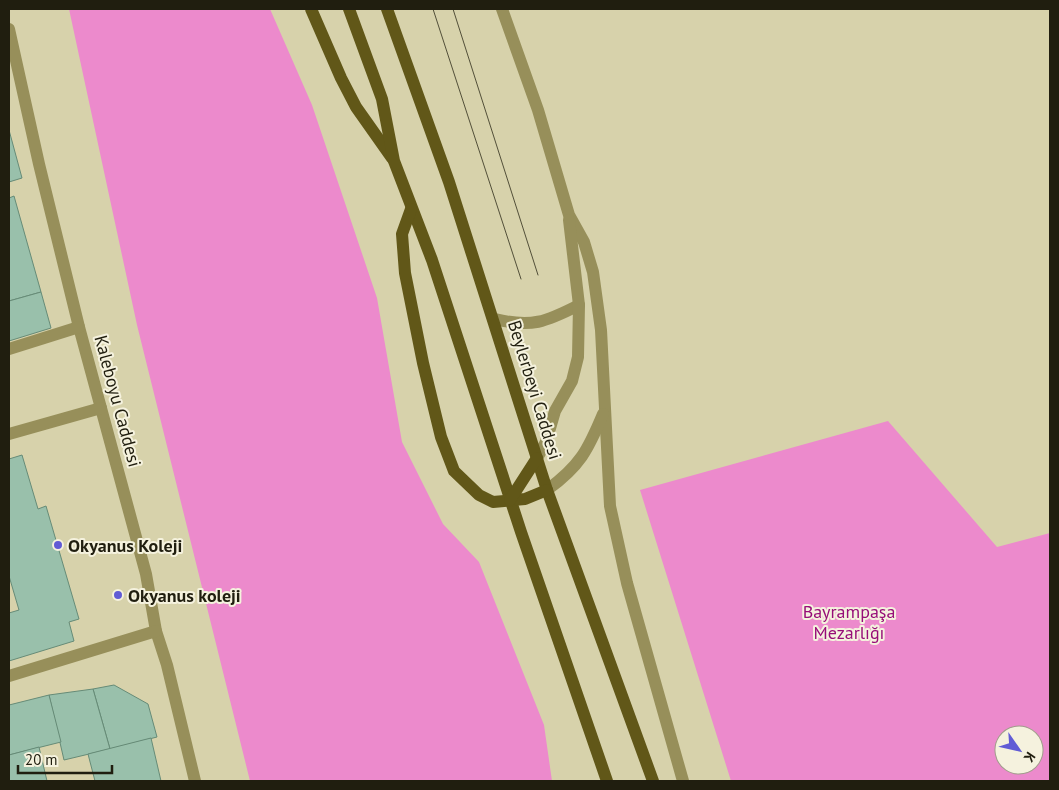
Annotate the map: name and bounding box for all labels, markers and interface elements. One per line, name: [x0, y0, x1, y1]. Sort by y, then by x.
street label: Beylerbeyi Caddesi: [503, 318, 567, 462]
street label: Kaleboyu Caddesi: [89, 332, 147, 470]
place label: Okyanus Koleji: [68, 534, 182, 557]
marker: Okyanus Koleji: [52, 539, 64, 551]
place label: Okyanus koleji: [128, 584, 241, 607]
marker: Okyanus koleji: [112, 589, 124, 601]
park label: Bayrampaşa Mezarlığı: [803, 600, 895, 644]
north arrow: [994, 725, 1044, 775]
scale bar: [18, 742, 111, 774]
text: K: [1020, 749, 1040, 766]
text: 20 m: [25, 750, 58, 769]

